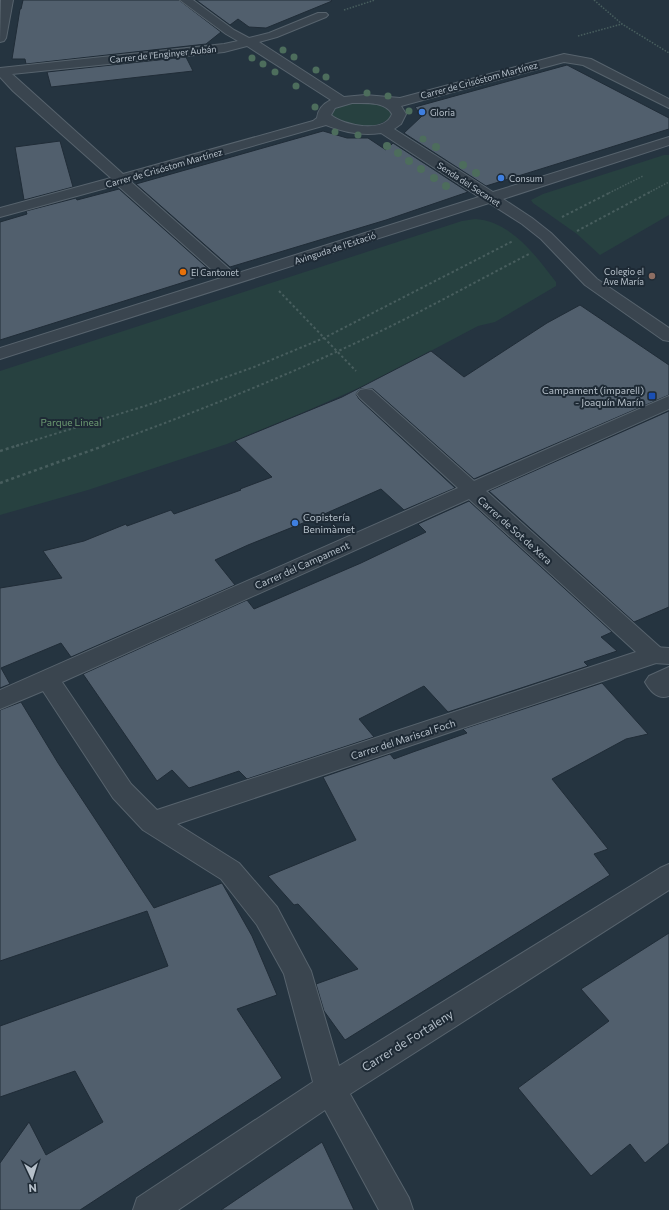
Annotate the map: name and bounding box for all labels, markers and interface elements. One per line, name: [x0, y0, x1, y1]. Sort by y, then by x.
street label: Carrer de l'Enginyer Aubán: [109, 43, 217, 65]
street label: Carrer de Crisóstom Martínez: [419, 59, 539, 101]
marker: Gloria: [417, 107, 427, 117]
place label: Gloria: [430, 107, 455, 118]
street label: Carrer de Crisóstom Martínez: [104, 146, 224, 190]
street label: Senda del Secanet: [435, 159, 503, 209]
marker: Consum: [496, 173, 506, 183]
place label: Consum: [509, 173, 543, 184]
street label: Avinguda de l'Estació: [293, 230, 377, 266]
place label: Colegio el Ave María: [603, 266, 644, 287]
marker: El Cantonet: [178, 267, 188, 277]
place label: El Cantonet: [191, 267, 239, 278]
marker: Colegio el Ave María: [647, 271, 657, 281]
place label: Campament (imparell) - Joaquín Marín: [542, 384, 644, 408]
marker: Campament (imparell) - Joaquín Marín: [647, 391, 657, 401]
park label: Parque Lineal: [40, 416, 102, 428]
street label: Carrer de Sot de Xera: [475, 494, 555, 566]
place label: Copistería Benimàmet: [303, 511, 355, 535]
marker: Copistería Benimàmet: [290, 518, 300, 528]
street label: Carrer del Campament: [253, 539, 351, 591]
street label: Carrer del Mariscal Foch: [349, 716, 457, 762]
street label: Carrer de Fortaleny: [359, 1006, 455, 1074]
north arrow: [12, 1158, 52, 1198]
text: N: [28, 1182, 37, 1195]

